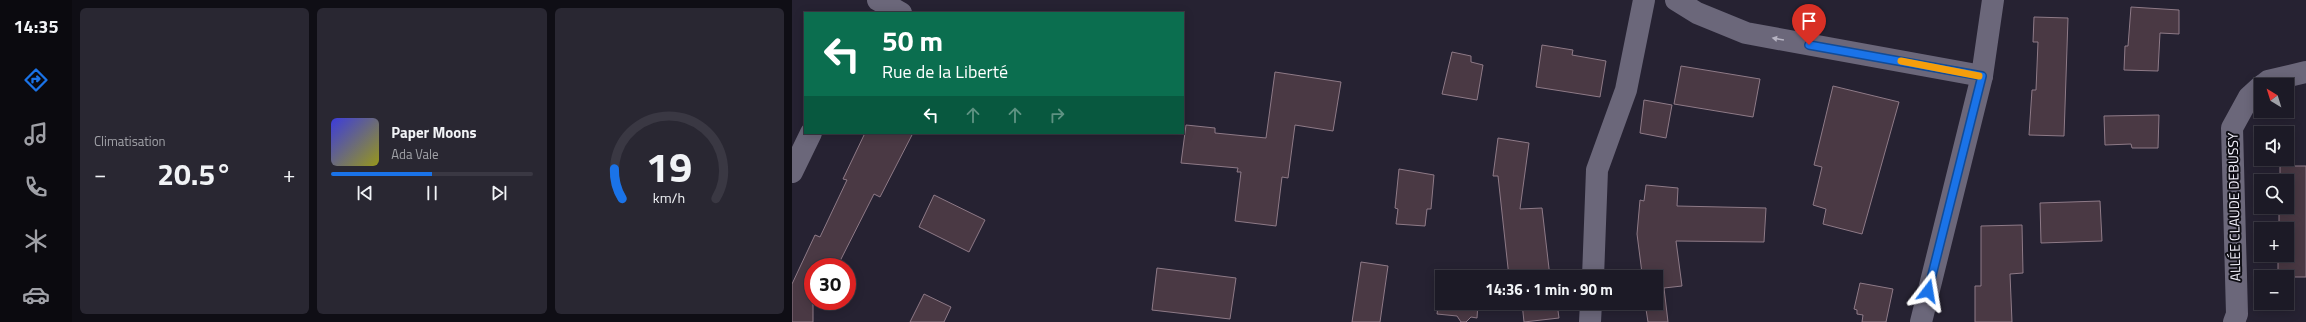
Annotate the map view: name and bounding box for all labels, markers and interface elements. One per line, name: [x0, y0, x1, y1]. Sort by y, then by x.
pin: [1792, 4, 1826, 45]
icon: arrive: [1798, 10, 1820, 32]
text: 14:35: [14, 13, 58, 40]
text: 50 m: [882, 19, 943, 62]
icon: left: [816, 28, 868, 80]
one-way arrow: [1772, 36, 1785, 42]
text: Rue de la Liberté: [882, 58, 1008, 85]
icon: directions: [22, 66, 50, 94]
north arrow: [2254, 78, 2294, 118]
map controls: [2254, 78, 2294, 310]
icon: left: [920, 104, 942, 126]
icon: ahead: [962, 104, 984, 126]
icon: ahead: [1004, 104, 1026, 126]
icon: right: [1046, 104, 1068, 126]
icon: music: [22, 120, 50, 148]
text: Paper Moons: [391, 121, 477, 144]
button: sound: [2254, 126, 2294, 166]
text: Climatisation: [94, 131, 166, 151]
street label: ALLÉE CLAUDE DEBUSSY: [2222, 132, 2245, 282]
text: 19: [646, 135, 693, 198]
text: Ada Vale: [391, 144, 439, 164]
text: 20.5°: [157, 151, 232, 197]
text: −: [94, 157, 106, 191]
text: +: [283, 157, 295, 191]
icon: phone: [22, 173, 50, 201]
button: search: [2254, 174, 2294, 214]
icon: previous: [354, 182, 376, 204]
icon: pause: [421, 182, 443, 204]
icon: next: [488, 182, 510, 204]
text: km/h: [653, 187, 685, 209]
button: +: [2254, 222, 2294, 262]
icon: climate: [22, 227, 50, 255]
speed limit sign: 30: [804, 258, 856, 310]
position arrow: [1907, 270, 1949, 312]
button: −: [2254, 270, 2294, 310]
text: 14:36 · 1 min · 90 m: [1485, 278, 1613, 301]
icon: car: [22, 281, 50, 309]

